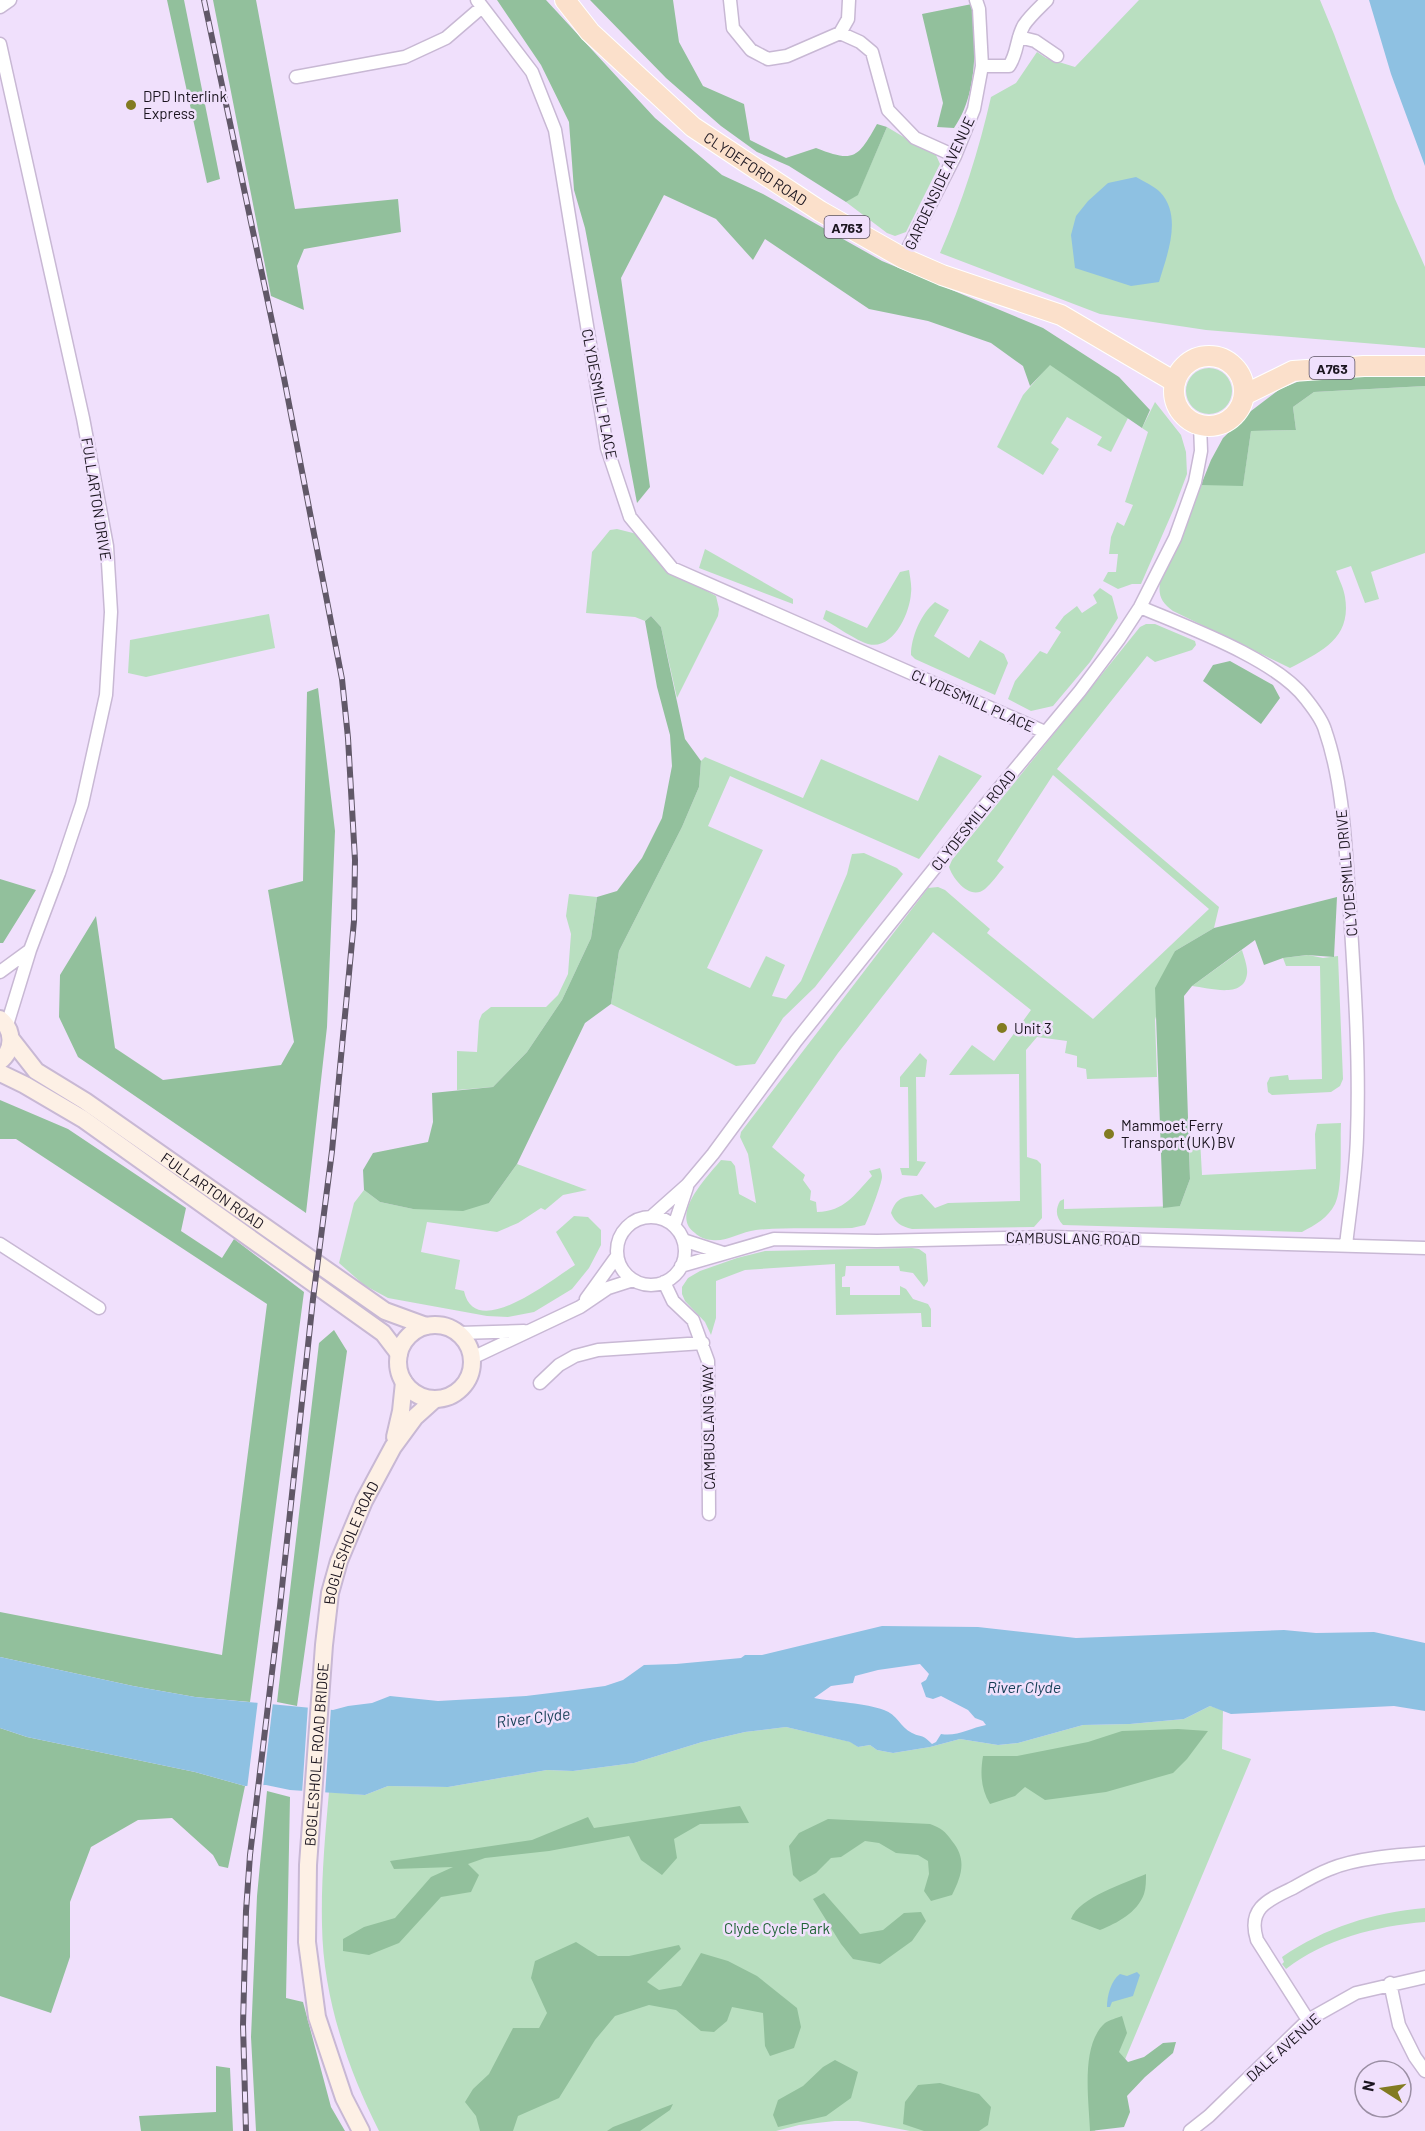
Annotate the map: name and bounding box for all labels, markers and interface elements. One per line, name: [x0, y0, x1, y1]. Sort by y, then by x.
place label: DPD Interlink Express: [143, 87, 227, 122]
marker: DPD Interlink Express: [124, 98, 138, 112]
street label: GARDENSIDE AVENUE: [900, 114, 978, 252]
street label: CLYDEFORD ROAD: [701, 128, 811, 209]
road number: A763: [824, 216, 870, 238]
street label: CLYDESMILL PLACE: [579, 327, 621, 461]
road number: A763: [1310, 357, 1354, 379]
street label: FULLARTON DRIVE: [78, 436, 116, 562]
street label: CLYDESMILL PLACE: [909, 665, 1037, 735]
street label: CLYDESMILL ROAD: [927, 766, 1019, 874]
street label: CLYDESMILL DRIVE: [1331, 809, 1361, 937]
place label: Unit 3: [1014, 1019, 1052, 1037]
marker: Unit 3: [995, 1021, 1009, 1035]
place label: Mammoet Ferry Transport (UK) BV: [1121, 1116, 1235, 1151]
marker: Mammoet Ferry Transport (UK) BV: [1102, 1127, 1116, 1141]
street label: FULLARTON ROAD: [158, 1148, 268, 1233]
street label: CAMBUSLANG ROAD: [1006, 1228, 1140, 1248]
street label: CAMBUSLANG WAY: [698, 1364, 718, 1490]
street label: BOGLESHOLE ROAD: [320, 1478, 382, 1606]
street label: BOGLESHOLE ROAD BRIDGE: [300, 1662, 332, 1847]
water label: River Clyde: [987, 1677, 1061, 1696]
water label: River Clyde: [495, 1703, 571, 1731]
park label: Clyde Cycle Park: [724, 1919, 830, 1937]
street label: DALE AVENUE: [1242, 2009, 1324, 2085]
north arrow: [1353, 2059, 1413, 2119]
text: N: [1357, 2079, 1378, 2093]

